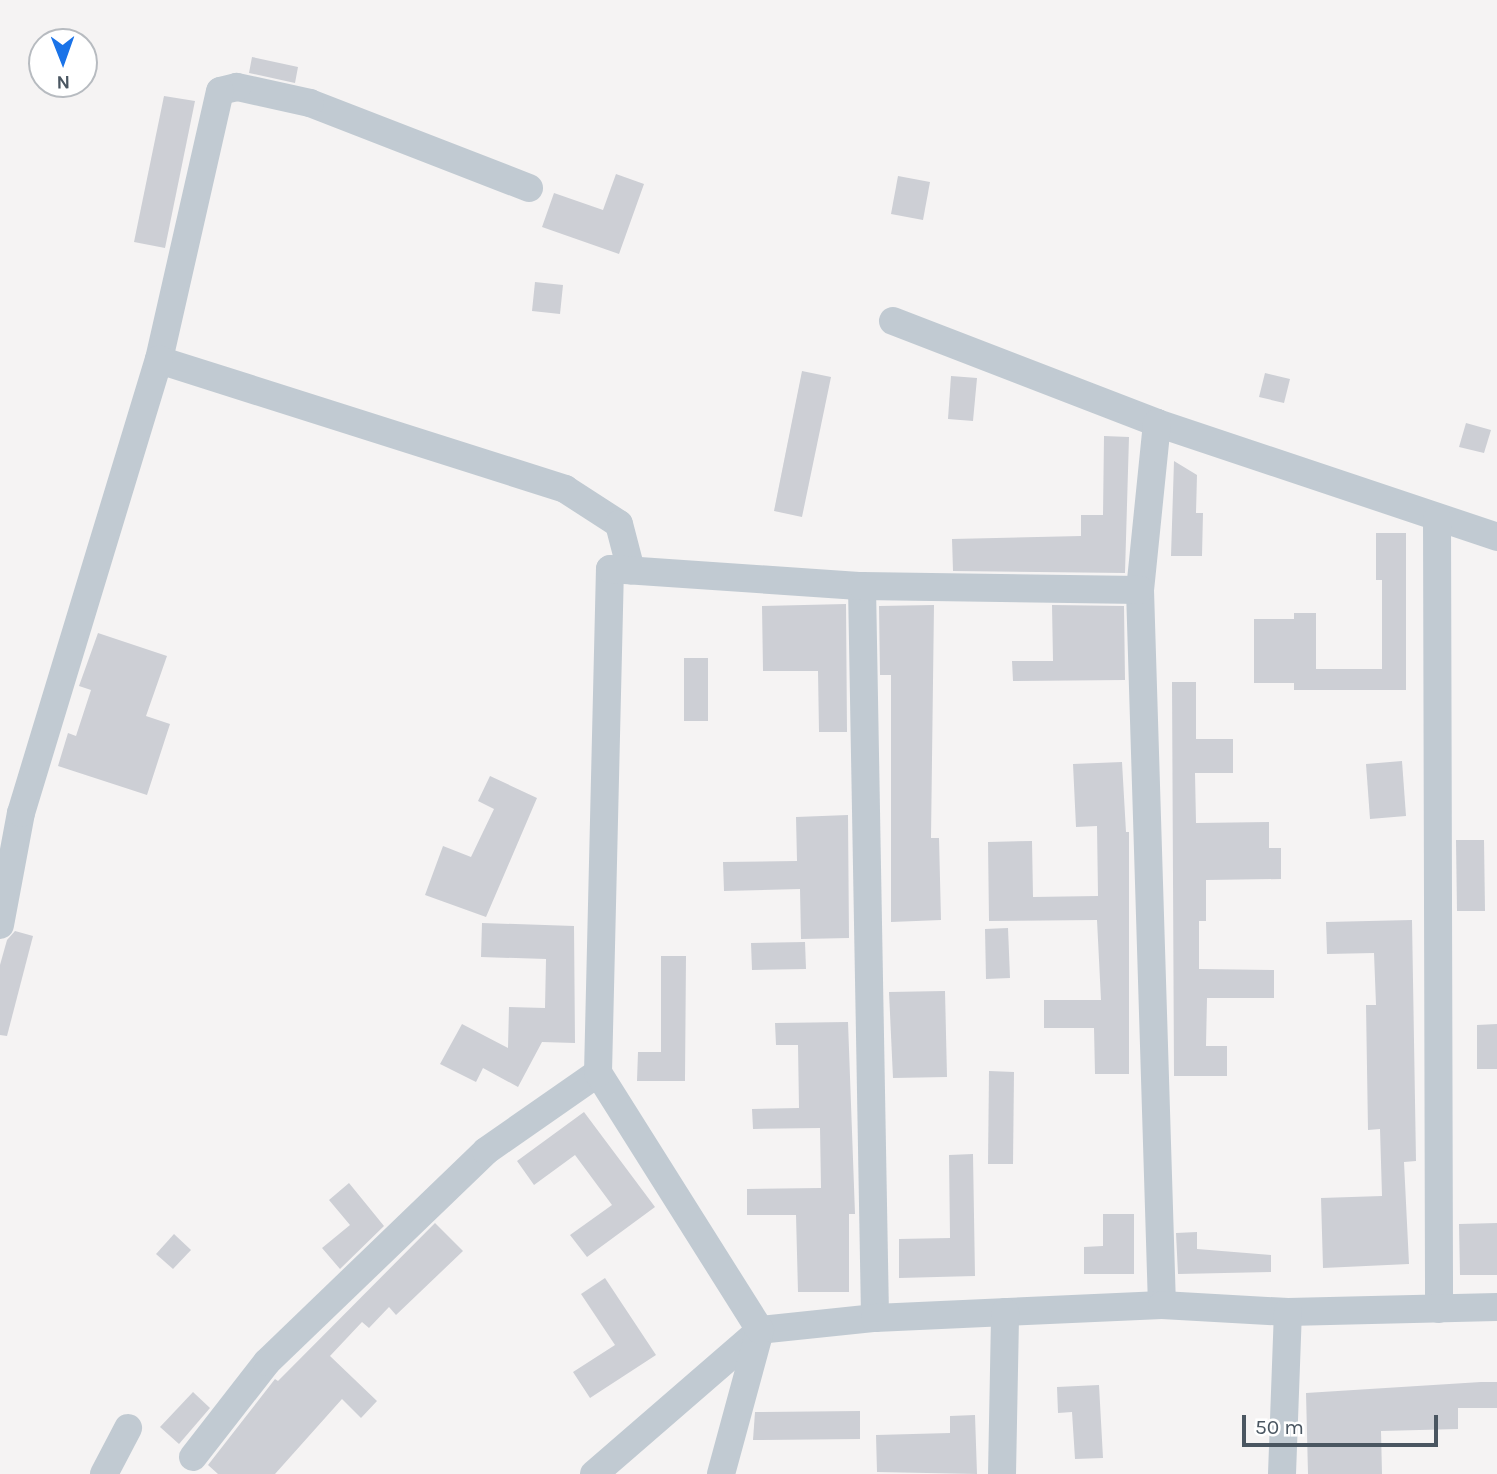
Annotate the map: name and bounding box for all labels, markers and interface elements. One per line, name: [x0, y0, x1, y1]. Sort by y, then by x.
north arrow: [28, 28, 98, 98]
text: N: [56, 71, 70, 93]
scale bar: [1245, 1400, 1441, 1444]
text: 50 m: [1255, 1415, 1304, 1439]

